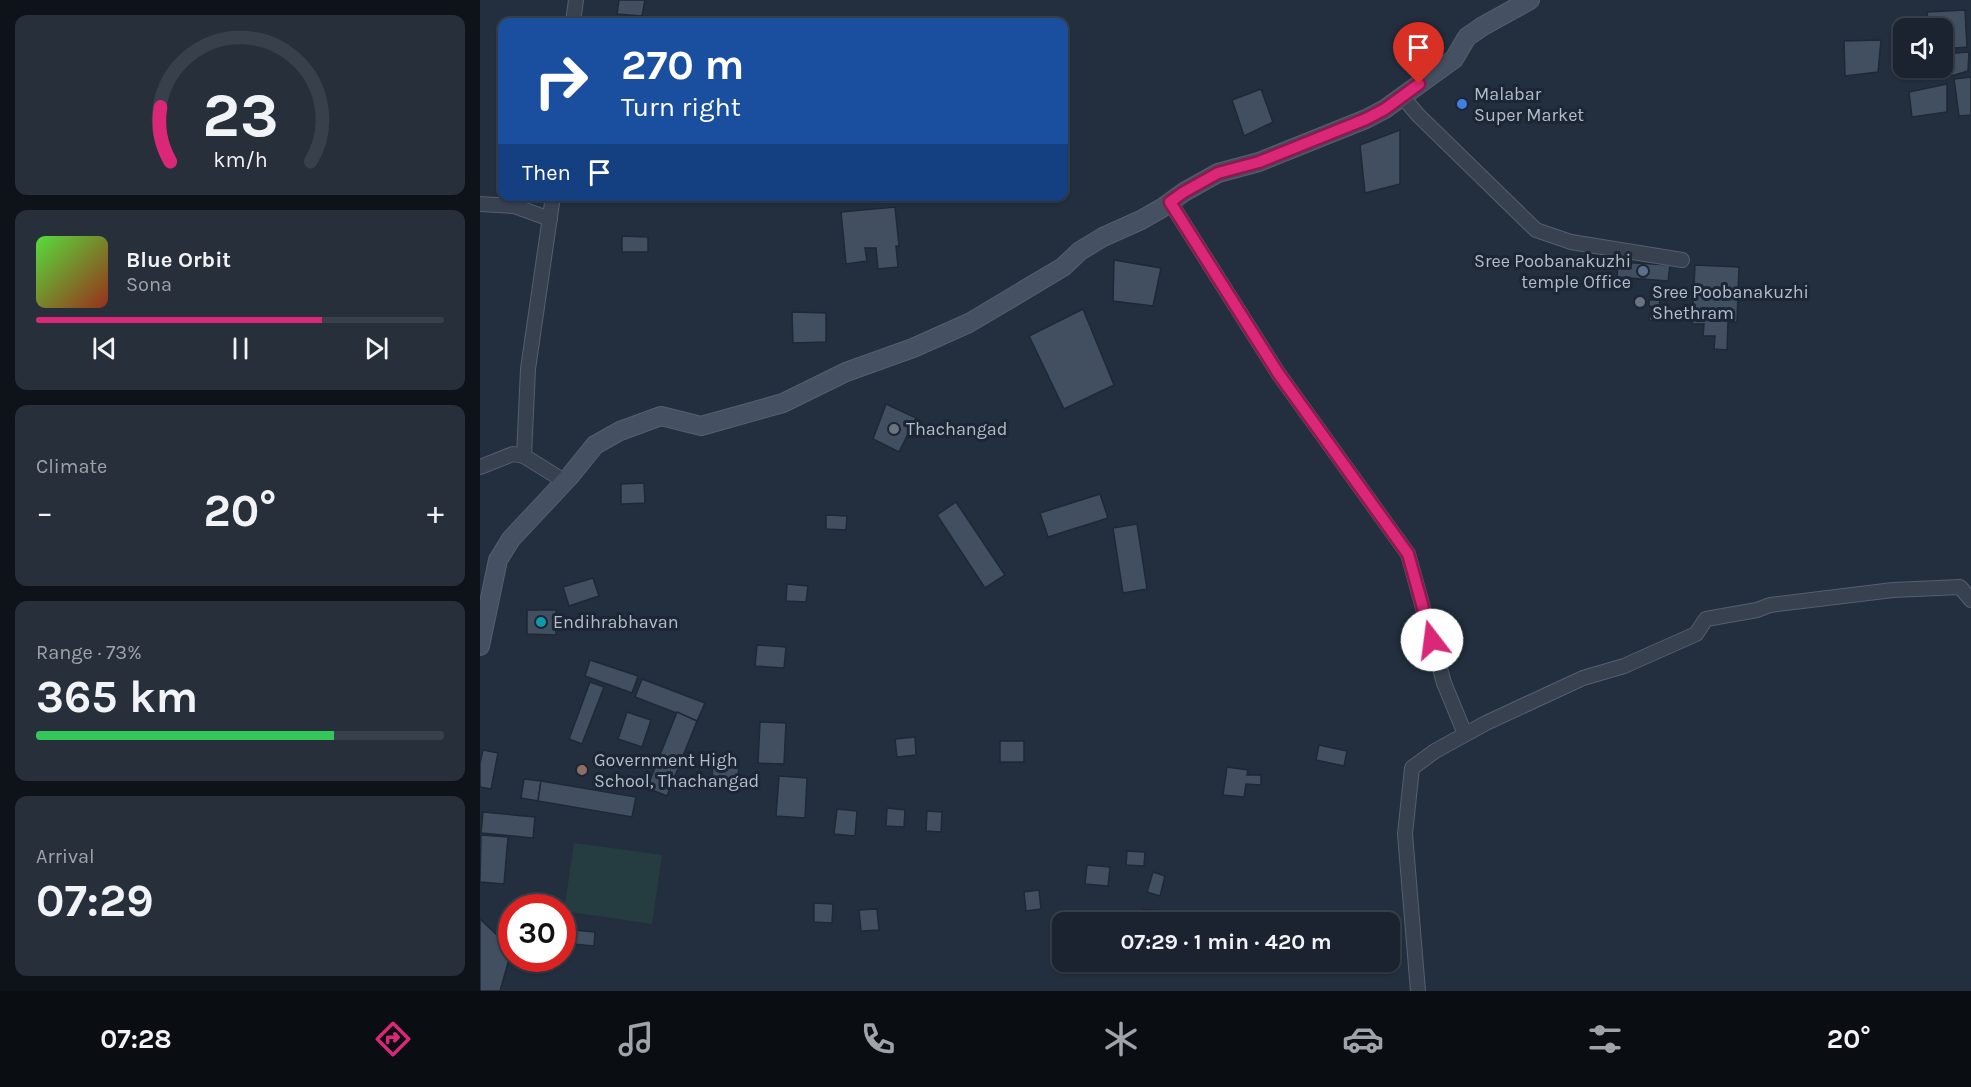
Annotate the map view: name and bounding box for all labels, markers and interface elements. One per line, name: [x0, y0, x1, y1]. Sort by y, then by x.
map controls: [1893, 18, 1953, 78]
button: sound: [1893, 18, 1953, 78]
pin: [1393, 22, 1444, 84]
icon: arrive: [1402, 31, 1435, 64]
text: 270 m: [621, 40, 744, 90]
icon: right: [522, 42, 600, 120]
text: 23: [202, 79, 278, 152]
place label: Malabar Super Market: [1474, 83, 1584, 126]
text: Turn right: [621, 91, 741, 123]
marker: Malabar Super Market: [1455, 97, 1469, 111]
text: km/h: [213, 147, 267, 172]
icon: arrive: [583, 156, 616, 189]
text: Then: [522, 160, 571, 186]
text: Blue Orbit: [126, 247, 231, 273]
place label: Sree Poobanakuzhi temple Office: [1474, 250, 1631, 293]
marker: Sree Poobanakuzhi temple Office: [1636, 264, 1650, 278]
text: Sona: [126, 273, 172, 296]
place label: Sree Poobanakuzhi Shethram: [1652, 281, 1809, 324]
marker: Sree Poobanakuzhi Shethram: [1633, 295, 1647, 309]
icon: previous: [88, 332, 121, 365]
icon: pause: [224, 332, 257, 365]
icon: next: [360, 332, 393, 365]
place label: Thachangad: [906, 418, 1007, 440]
marker: Thachangad: [887, 422, 901, 436]
text: Climate: [36, 455, 107, 478]
text: 20°: [203, 485, 277, 537]
text: −: [36, 493, 53, 531]
text: +: [427, 493, 444, 531]
position arrow: [1400, 608, 1464, 672]
place label: Endihrabhavan: [553, 611, 679, 633]
marker: Endihrabhavan: [534, 615, 548, 629]
text: Range · 73%: [36, 641, 142, 664]
text: 365 km: [36, 671, 198, 723]
place label: Government High School, Thachangad: [594, 749, 759, 792]
marker: Government High School, Thachangad: [575, 763, 589, 777]
text: Arrival: [36, 845, 95, 868]
text: 07:29: [36, 875, 154, 927]
speed limit sign: 30: [498, 894, 576, 972]
text: 07:29 · 1 min · 420 m: [1120, 929, 1332, 955]
icon: directions: [372, 1018, 414, 1060]
icon: music: [615, 1018, 657, 1060]
icon: phone: [857, 1018, 899, 1060]
icon: climate: [1100, 1018, 1142, 1060]
icon: car: [1342, 1018, 1384, 1060]
icon: filters: [1584, 1018, 1626, 1060]
text: 07:28: [100, 1023, 172, 1055]
text: 20°: [1827, 1023, 1871, 1055]

